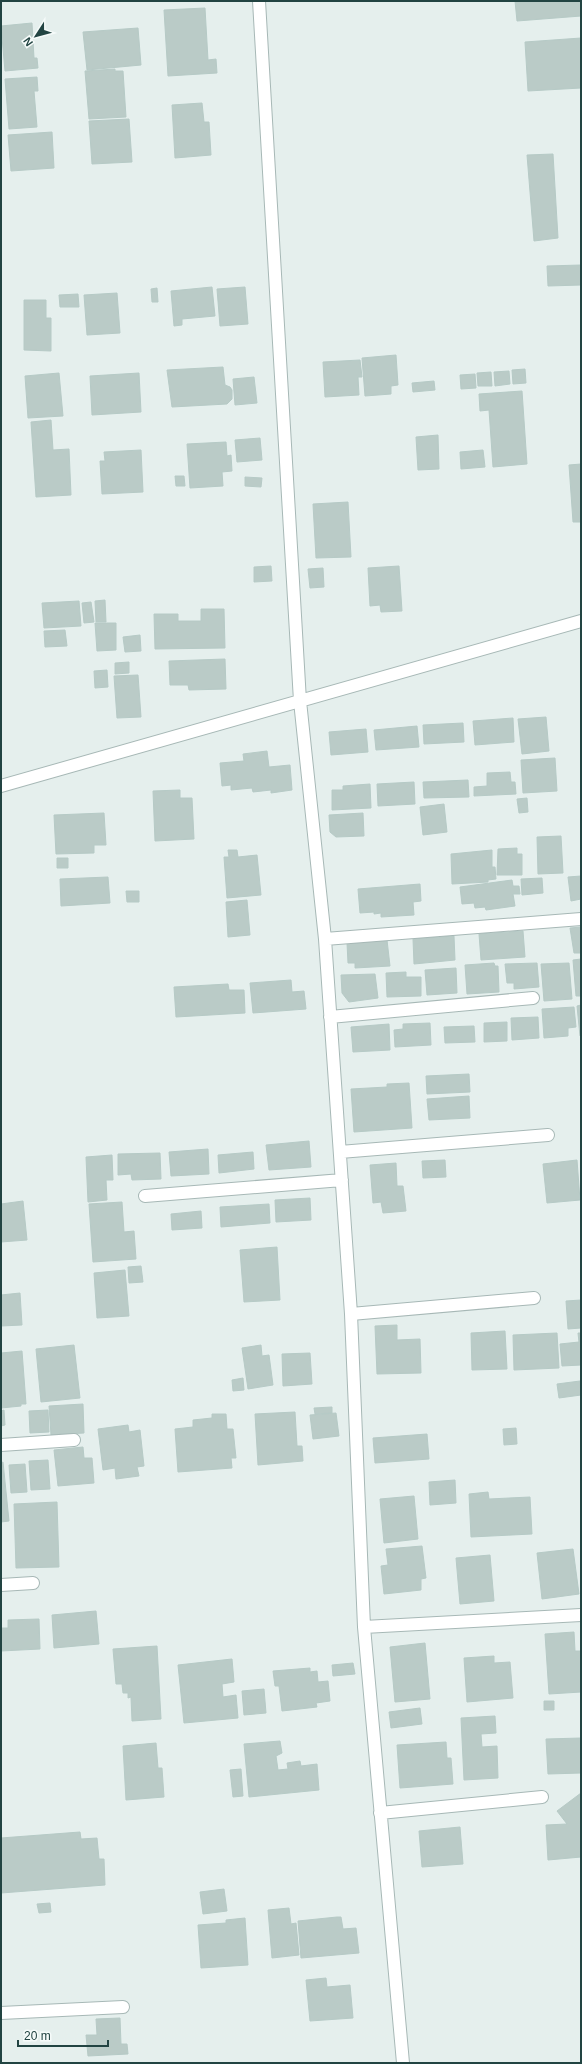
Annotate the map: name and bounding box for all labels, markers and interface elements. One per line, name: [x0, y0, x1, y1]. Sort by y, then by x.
north arrow: [16, 16, 56, 56]
text: N: [21, 35, 35, 49]
scale bar: [18, 2022, 108, 2048]
text: 20 m: [24, 2029, 51, 2043]

